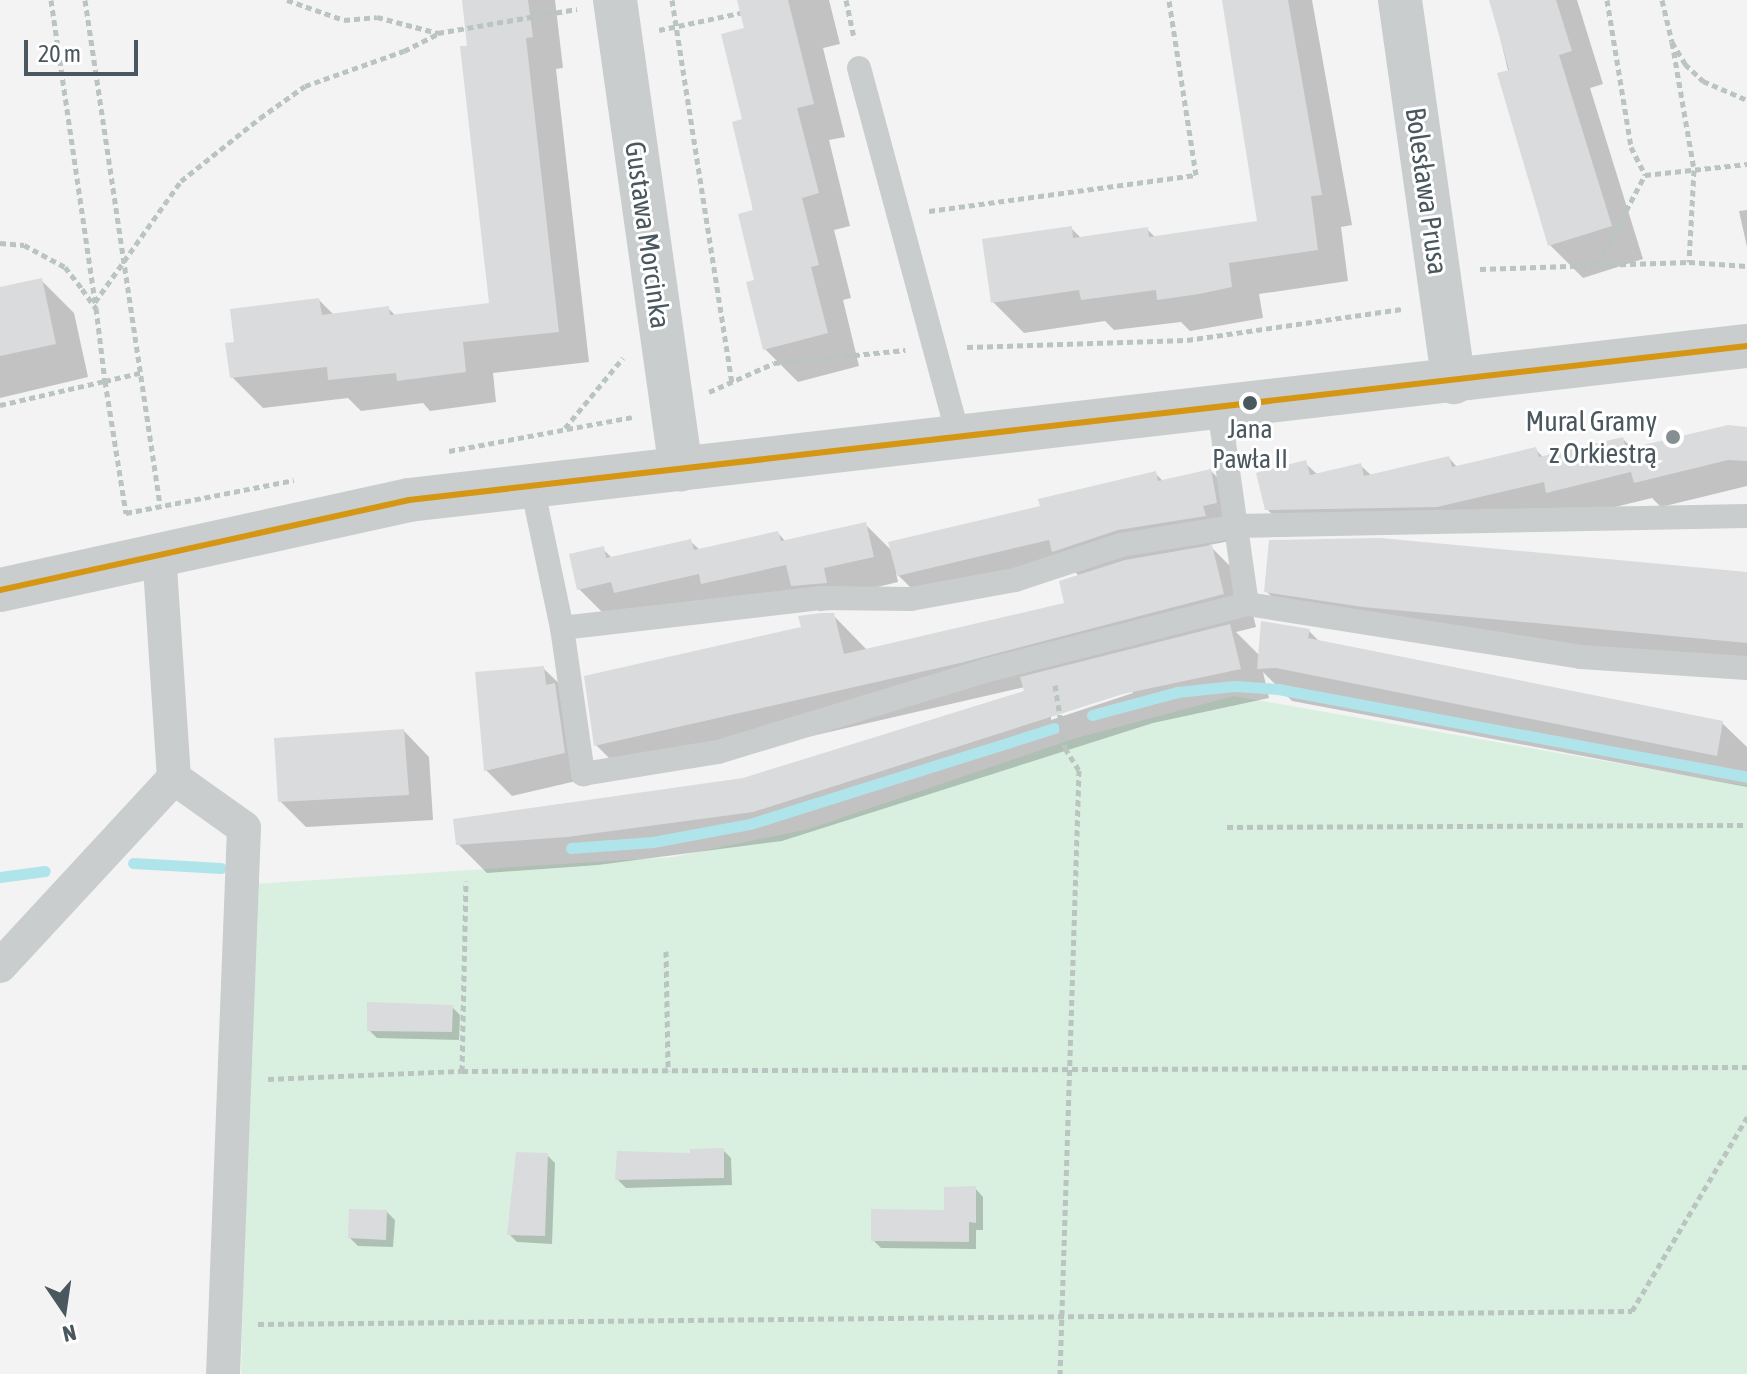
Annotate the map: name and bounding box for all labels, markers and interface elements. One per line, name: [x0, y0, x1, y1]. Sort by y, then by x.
scale bar: [28, 24, 142, 74]
text: 20 m: [38, 40, 81, 67]
street label: Bolesława Prusa: [1399, 105, 1455, 277]
street label: Gustawa Morcinka: [618, 139, 678, 331]
marker: Jana Pawła II: [1242, 395, 1258, 411]
place label: Mural Gramy z Orkiestrą: [1525, 404, 1657, 470]
place label: Jana Pawła II: [1212, 414, 1288, 476]
marker: Mural Gramy z Orkiestrą: [1664, 428, 1682, 446]
north arrow: [24, 1270, 104, 1350]
text: N: [60, 1319, 79, 1348]

